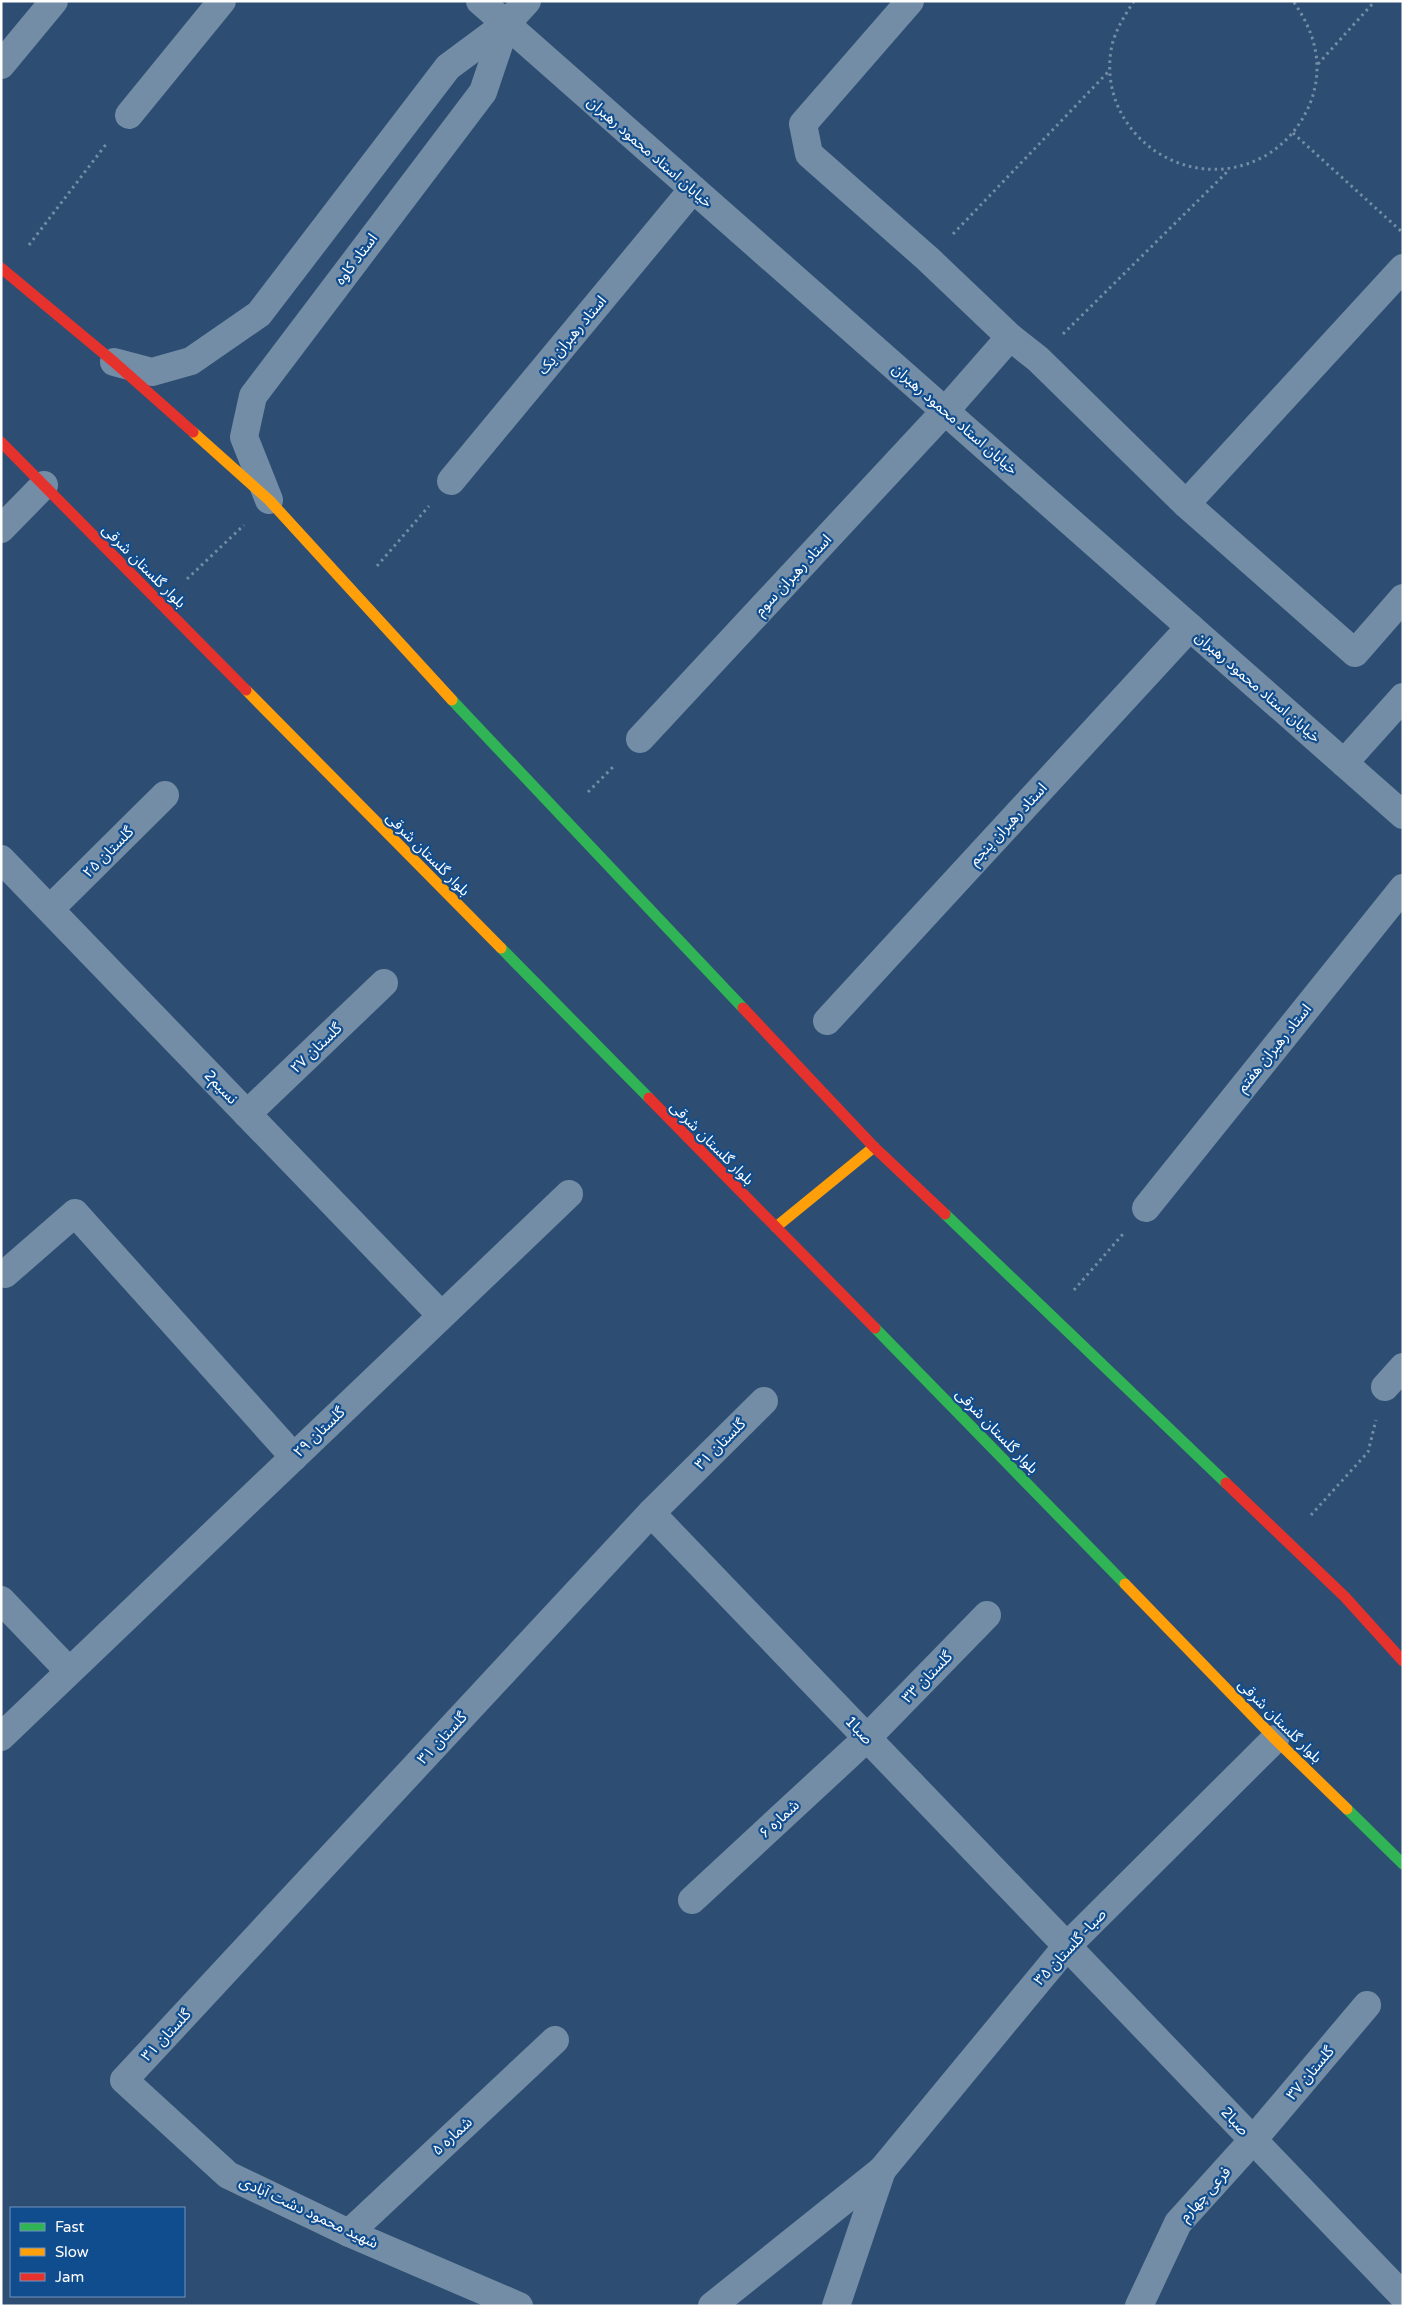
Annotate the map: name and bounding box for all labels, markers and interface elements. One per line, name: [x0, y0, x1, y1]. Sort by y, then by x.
street label: خیابان استاد محمود رهبران: [584, 93, 716, 211]
street label: استاد کاوه: [331, 230, 381, 288]
street label: استاد رهبران یک: [534, 292, 610, 378]
street label: خیابان استاد محمود رهبران: [889, 360, 1021, 478]
street label: بلوار گلستان شرقی: [98, 520, 190, 612]
street label: استاد رهبران سوم: [751, 531, 837, 621]
street label: خیابان استاد محمود رهبران: [1192, 628, 1324, 746]
street label: استاد رهبران پنجم: [965, 779, 1052, 870]
street label: بلوار گلستان شرقی: [382, 808, 474, 900]
street label: گلستان ۲۵: [79, 822, 138, 881]
street label: استاد رهبران هفتم: [1233, 1000, 1317, 1097]
street label: گلستان ۲۷: [286, 1018, 346, 1077]
street label: نسیم2: [199, 1066, 241, 1109]
street label: بلوار گلستان شرقی: [666, 1097, 758, 1189]
street label: بلوار گلستان شرقی: [952, 1385, 1042, 1477]
street label: گلستان ۲۹: [289, 1402, 349, 1461]
street label: گلستان ۳۱: [691, 1414, 750, 1473]
street label: گلستان ۳۳: [898, 1647, 957, 1707]
street label: بلوار گلستان شرقی: [1234, 1675, 1326, 1767]
street label: گلستان ۳۱: [413, 1708, 471, 1768]
street label: صبا1: [841, 1712, 877, 1748]
street label: شماره ۶: [755, 1796, 803, 1842]
street label: صبا- گلستان ۳۵: [1030, 1905, 1110, 1989]
street label: گلستان ۳۱: [137, 2005, 195, 2065]
street label: گلستان ۳۷: [1282, 2042, 1338, 2104]
street label: صبا2: [1217, 2103, 1253, 2139]
street label: شماره ۵: [428, 2113, 476, 2159]
street label: فرعی چهارم: [1176, 2163, 1236, 2227]
street label: شهید محمود دشت آبادی: [237, 2172, 381, 2252]
legend: [10, 2207, 185, 2297]
text: Fast: [55, 2218, 85, 2236]
text: Slow: [55, 2243, 89, 2261]
text: Jam: [55, 2268, 84, 2286]

